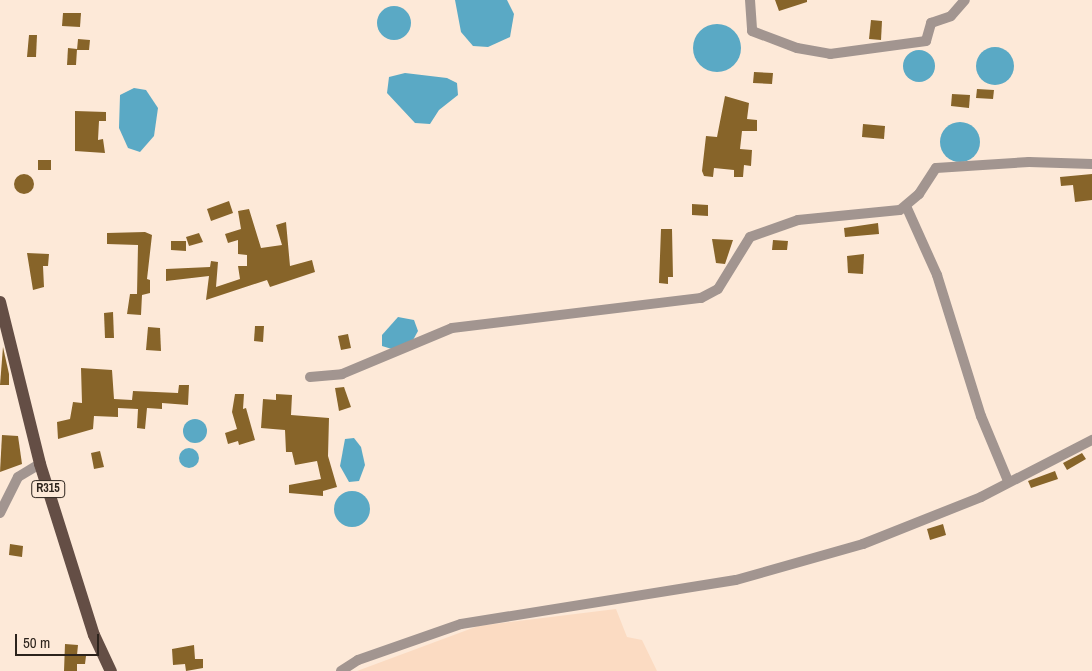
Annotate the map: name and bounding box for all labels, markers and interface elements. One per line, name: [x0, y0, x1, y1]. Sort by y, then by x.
road number: R315: [30, 479, 66, 498]
scale bar: [18, 624, 101, 656]
text: 50 m: [23, 632, 50, 653]

